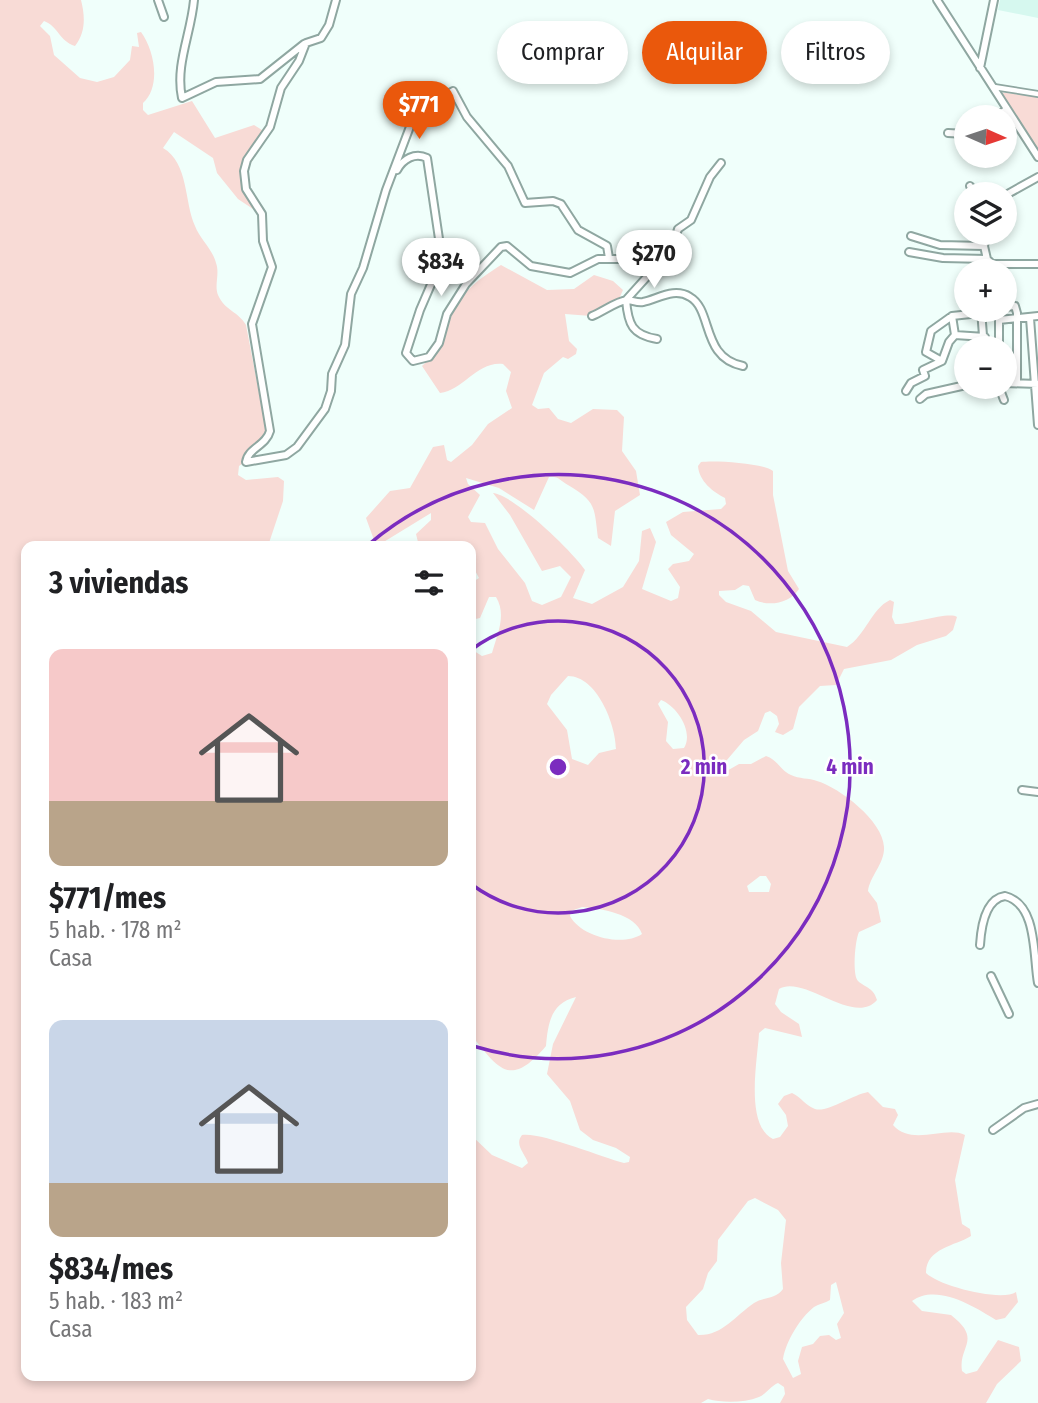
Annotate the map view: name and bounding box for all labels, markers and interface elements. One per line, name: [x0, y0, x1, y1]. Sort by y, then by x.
chip: Comprar: [497, 21, 628, 84]
chip: Alquilar: [642, 21, 767, 84]
chip: Filtros: [781, 21, 890, 84]
pin: $771: [378, 82, 460, 141]
text: $771: [399, 90, 439, 118]
north arrow: [954, 105, 1017, 168]
map controls: [954, 105, 1017, 399]
button: layers: [954, 182, 1017, 245]
pin: $270: [613, 230, 695, 290]
pin: $834: [400, 238, 482, 298]
text: $270: [632, 239, 676, 267]
text: $834: [418, 247, 464, 275]
button: +: [954, 259, 1017, 322]
button: −: [954, 336, 1017, 399]
icon: filters: [410, 564, 448, 602]
text: 3 viviendas: [49, 565, 188, 601]
icon: home: [186, 695, 312, 821]
text: 2 min: [680, 754, 727, 780]
text: 4 min: [826, 754, 874, 780]
centre of rings: [546, 755, 570, 779]
text: $771/mes: [49, 880, 166, 916]
text: 5 hab. · 178 m²: [49, 916, 182, 944]
text: Casa: [49, 944, 93, 972]
icon: home: [186, 1066, 312, 1192]
text: $834/mes: [49, 1251, 173, 1287]
text: 5 hab. · 183 m²: [49, 1287, 183, 1315]
text: Casa: [49, 1315, 93, 1343]

